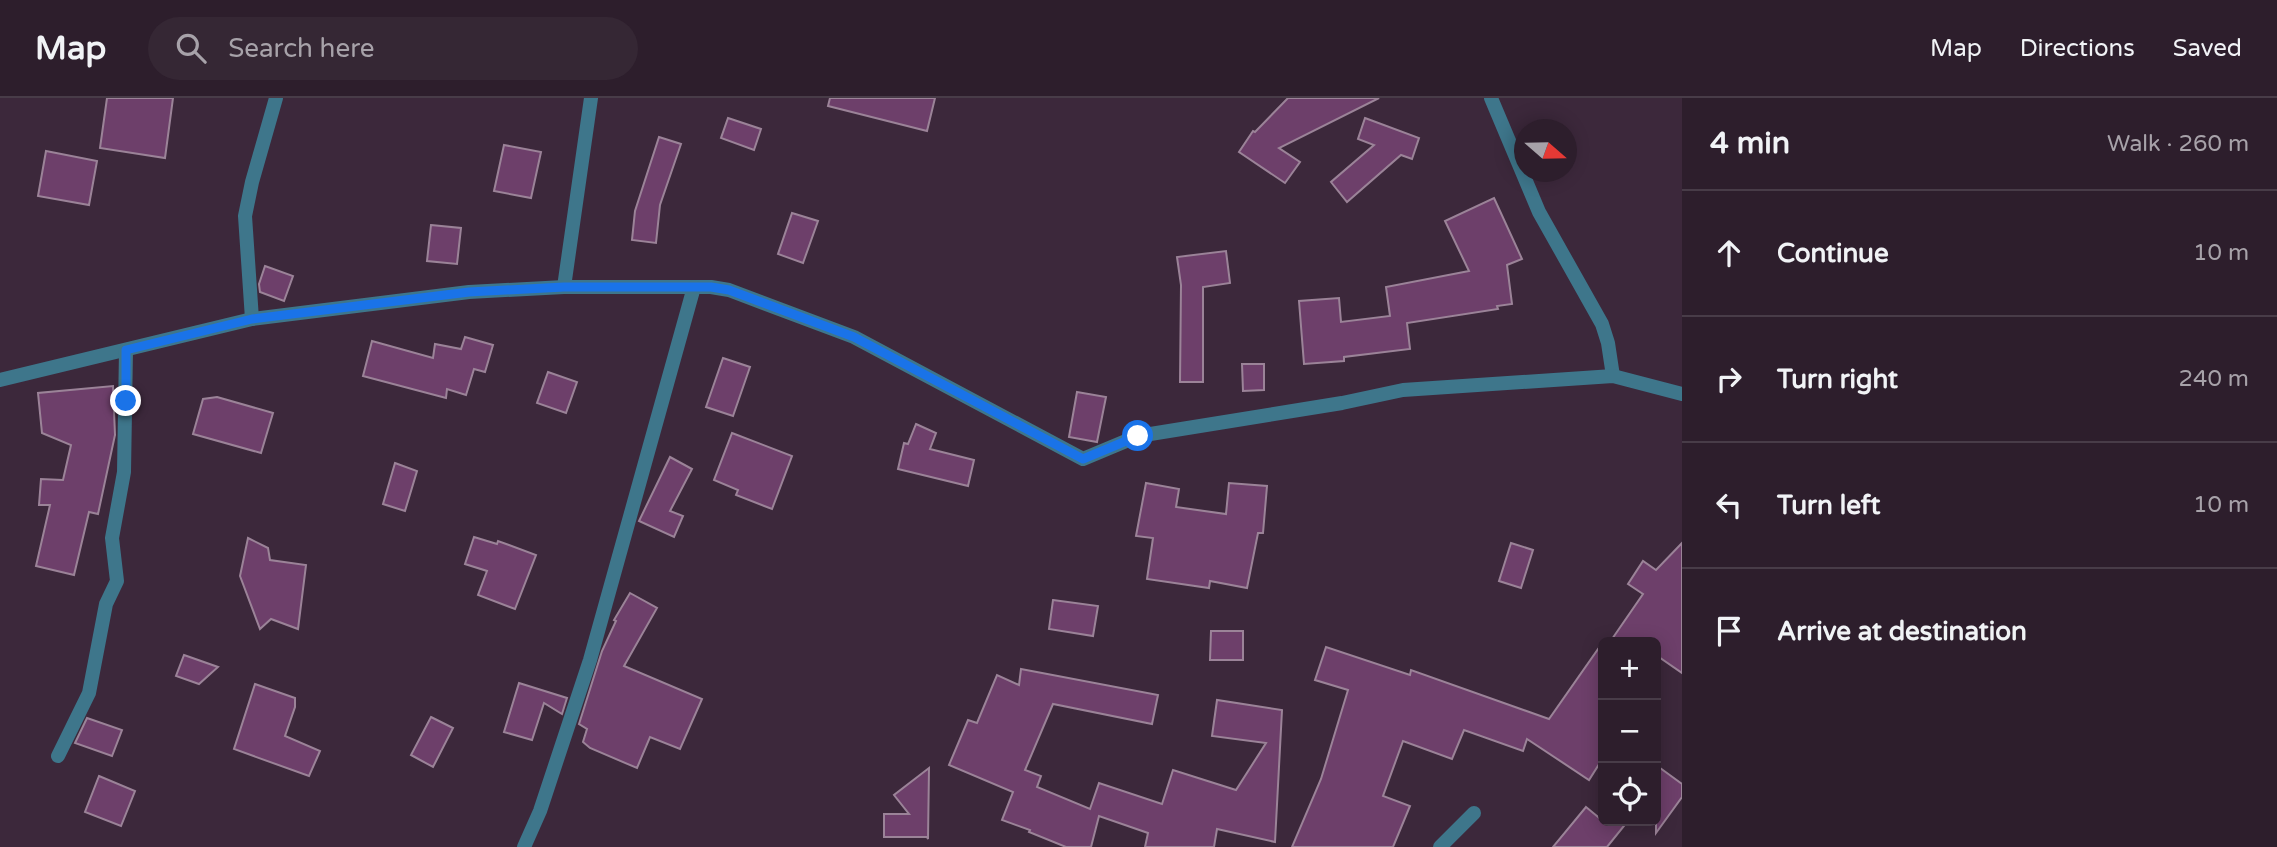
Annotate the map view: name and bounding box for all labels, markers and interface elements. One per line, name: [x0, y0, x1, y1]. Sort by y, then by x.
search box: [148, 17, 638, 80]
text: Map: [35, 29, 106, 68]
icon: search: [172, 29, 210, 67]
text: Search here: [228, 33, 374, 64]
text: Map: [1930, 34, 1982, 63]
text: Directions: [2020, 34, 2135, 63]
text: Saved: [2173, 34, 2242, 63]
north arrow: [1514, 119, 1577, 182]
text: 4 min: [1710, 125, 1790, 162]
text: Walk · 260 m: [2107, 130, 2249, 158]
icon: ahead: [1710, 234, 1748, 272]
text: Continue: [1777, 238, 1889, 269]
text: 10 m: [2193, 239, 2249, 267]
icon: right: [1710, 360, 1748, 398]
text: Turn right: [1777, 364, 1898, 395]
text: 240 m: [2179, 365, 2249, 393]
route end: [110, 385, 141, 416]
route start: [1122, 420, 1153, 451]
icon: left: [1710, 486, 1748, 524]
text: Turn left: [1777, 490, 1880, 521]
text: 10 m: [2193, 491, 2249, 519]
icon: arrive: [1710, 612, 1748, 650]
text: Arrive at destination: [1777, 616, 2027, 647]
map controls: [1598, 637, 1661, 826]
button: +: [1598, 637, 1661, 700]
button: −: [1598, 700, 1661, 763]
button: locate: [1598, 763, 1661, 826]

